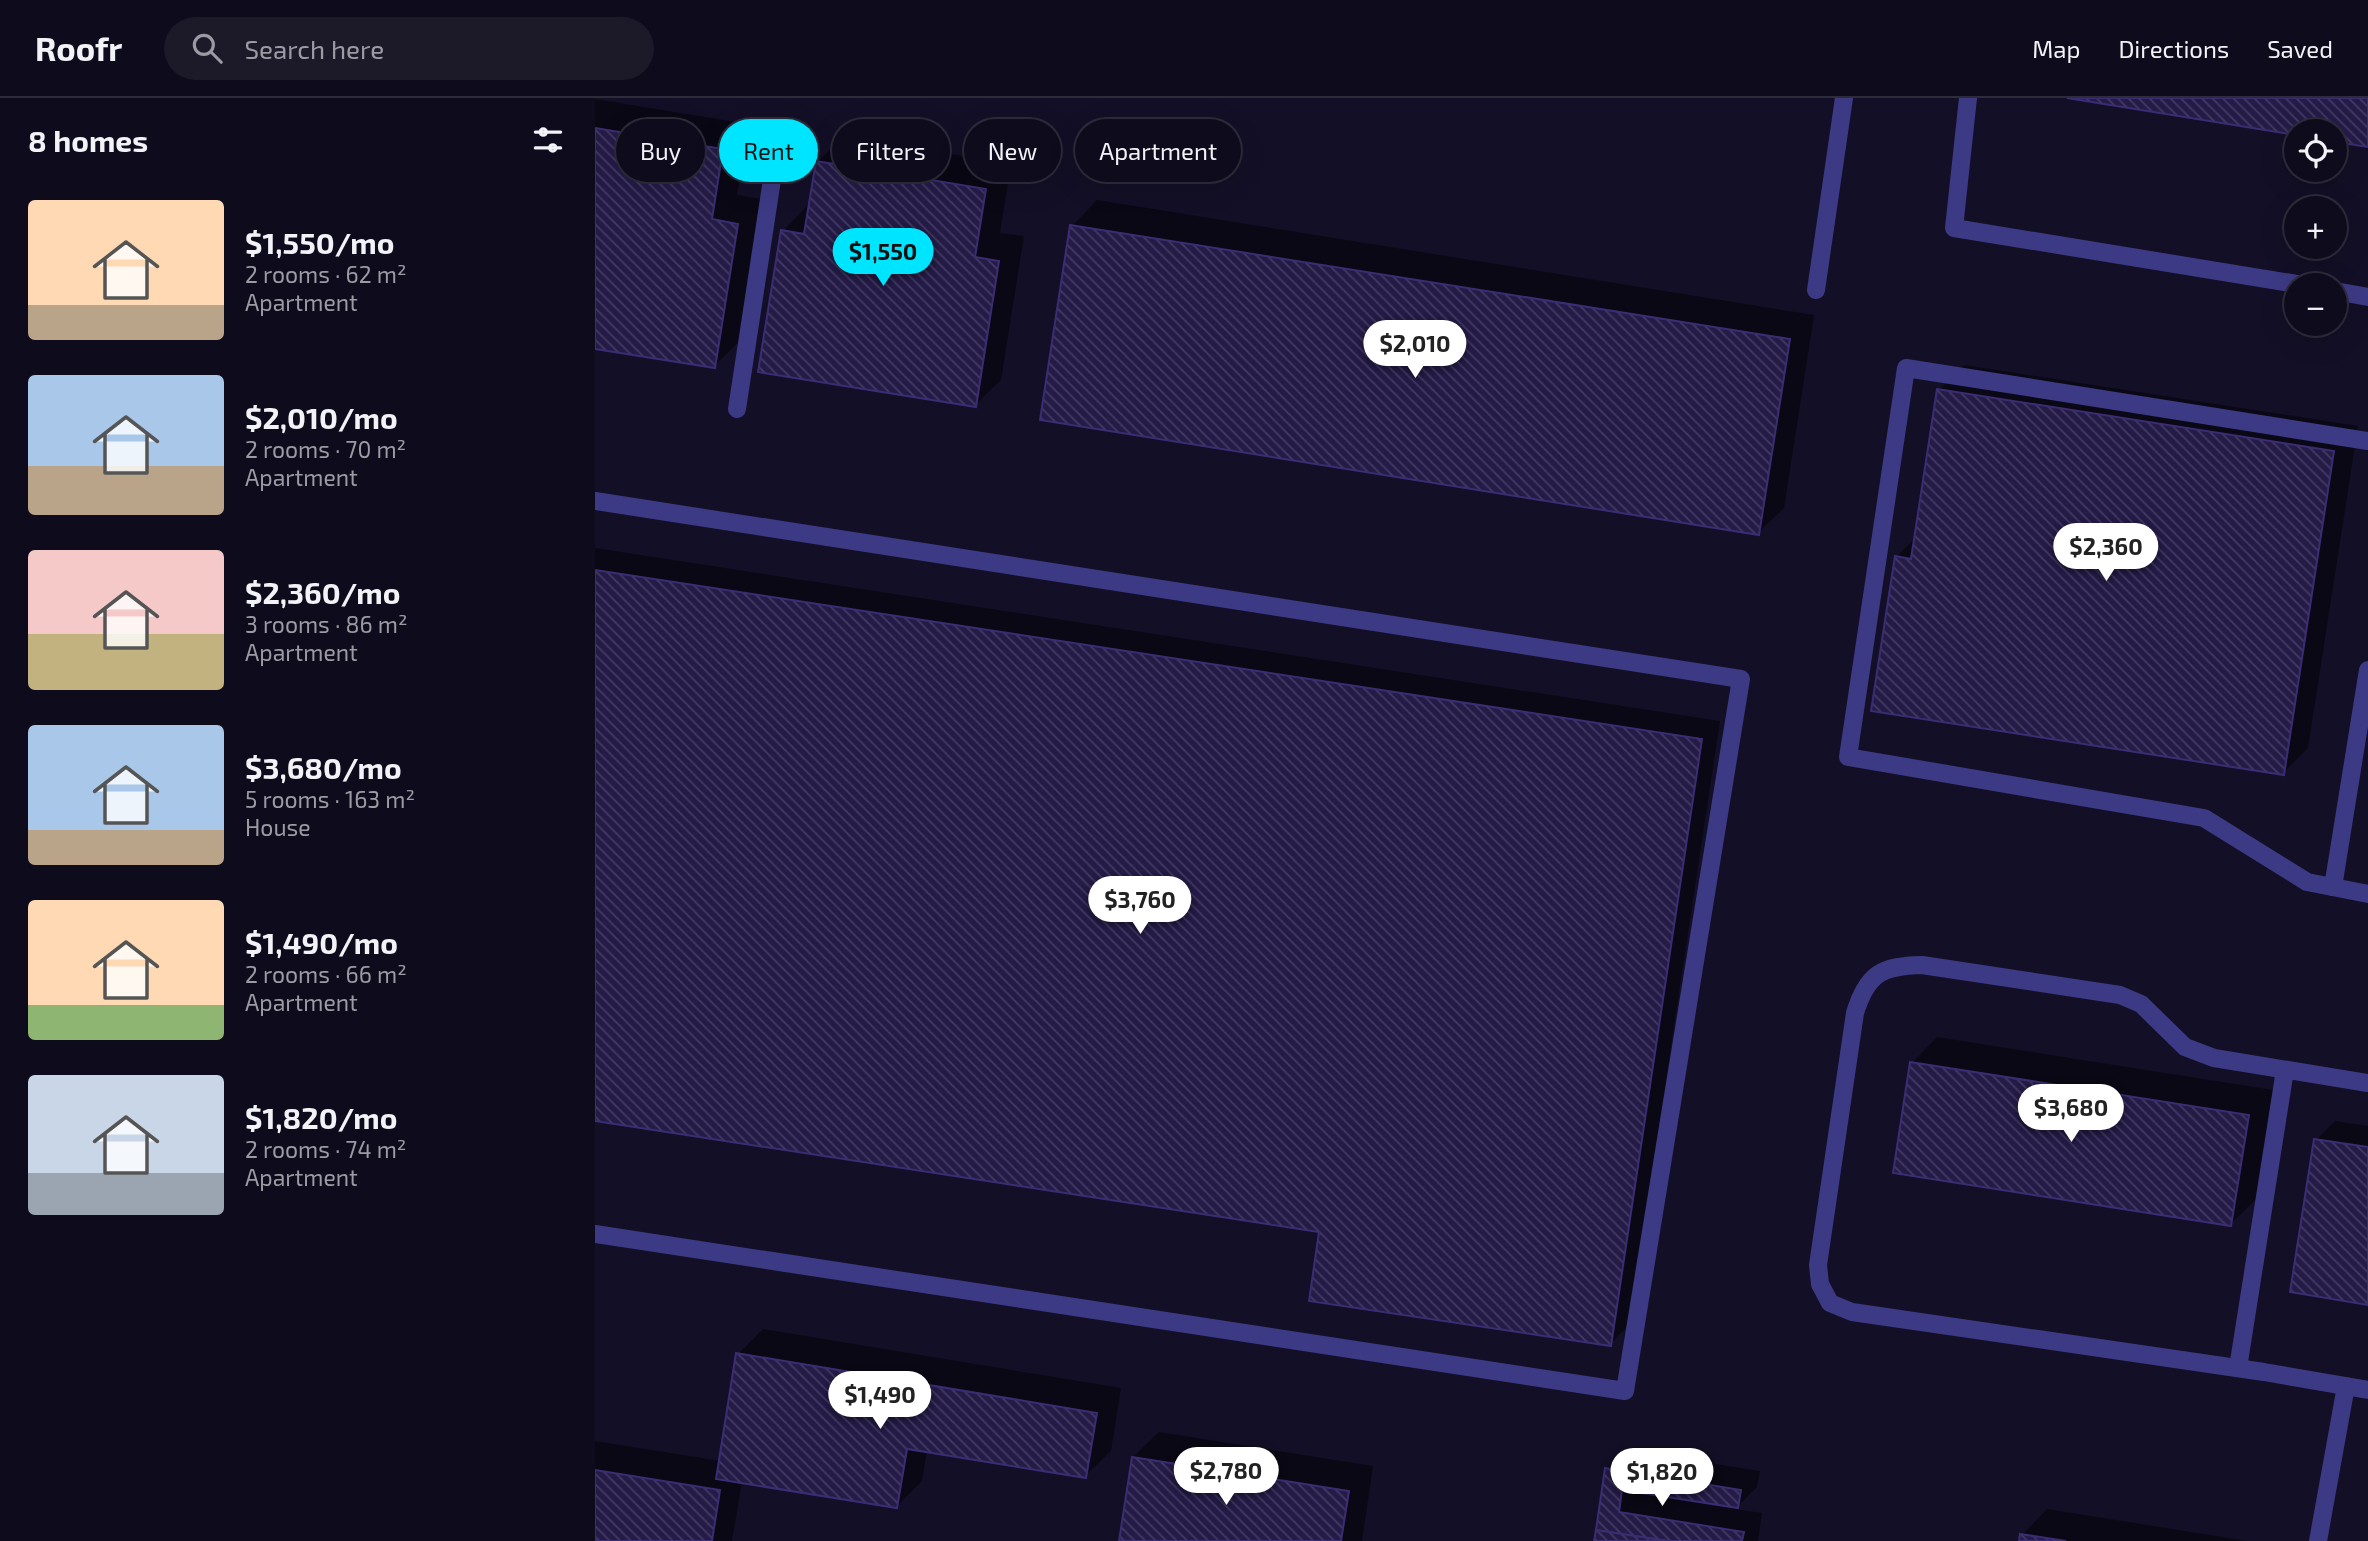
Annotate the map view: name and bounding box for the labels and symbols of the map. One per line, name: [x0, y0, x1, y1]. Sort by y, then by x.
pin: $1,550: [826, 228, 940, 288]
pin: $2,010: [1358, 320, 1472, 380]
pin: $2,360: [2049, 524, 2163, 583]
pin: $3,760: [1083, 876, 1197, 936]
pin: $3,680: [2014, 1084, 2128, 1144]
pin: $1,490: [823, 1372, 937, 1431]
pin: $2,780: [1169, 1448, 1283, 1507]
pin: $1,820: [1605, 1448, 1719, 1508]

